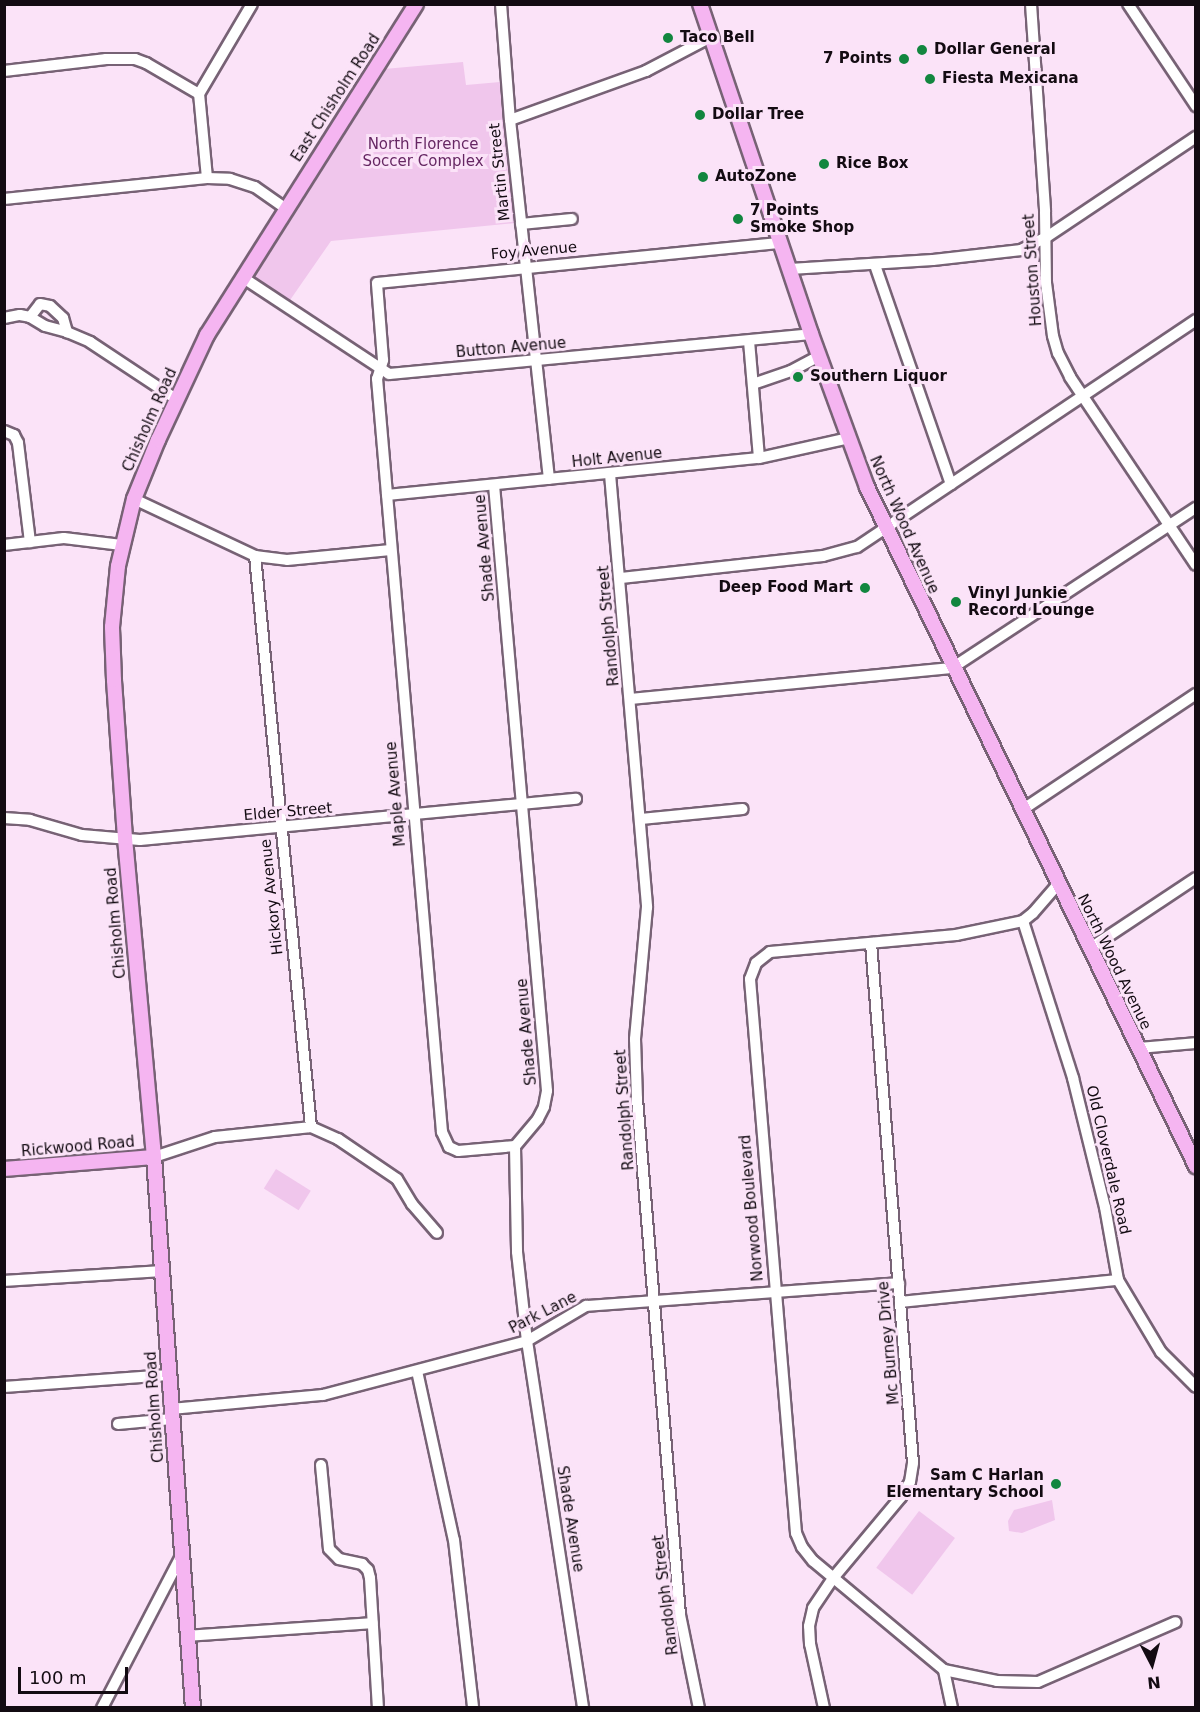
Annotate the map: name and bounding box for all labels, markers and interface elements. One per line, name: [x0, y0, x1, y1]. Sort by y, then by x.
place label: Taco Bell: [680, 29, 755, 47]
street label: East Chisholm Road: [288, 31, 384, 165]
marker: Taco Bell: [661, 31, 675, 45]
place label: Dollar General: [934, 41, 1056, 59]
marker: Dollar General: [915, 43, 929, 57]
place label: 7 Points: [823, 50, 892, 68]
marker: 7 Points: [897, 52, 911, 66]
place label: Fiesta Mexicana: [942, 70, 1079, 88]
marker: Fiesta Mexicana: [923, 72, 937, 86]
place label: Dollar Tree: [712, 106, 804, 124]
marker: Dollar Tree: [693, 108, 707, 122]
street label: Martin Street: [486, 122, 514, 222]
park label: North Florence Soccer Complex: [362, 135, 484, 170]
place label: Rice Box: [836, 155, 908, 173]
marker: Rice Box: [817, 157, 831, 171]
place label: AutoZone: [715, 168, 797, 186]
marker: AutoZone: [696, 170, 710, 184]
place label: 7 Points Smoke Shop: [750, 201, 854, 236]
marker: 7 Points Smoke Shop: [731, 212, 745, 226]
street label: Houston Street: [1020, 213, 1046, 327]
street label: Foy Avenue: [490, 238, 578, 264]
street label: Button Avenue: [455, 334, 567, 362]
street label: Chisholm Road: [119, 365, 181, 475]
place label: Southern Liquor: [810, 368, 947, 386]
marker: Southern Liquor: [791, 370, 805, 384]
street label: Holt Avenue: [571, 444, 663, 472]
street label: North Wood Avenue: [865, 453, 943, 597]
street label: Shade Avenue: [471, 494, 499, 602]
street label: Randolph Street: [595, 565, 623, 687]
place label: Deep Food Mart: [718, 579, 853, 597]
marker: Deep Food Mart: [858, 581, 872, 595]
place label: Vinyl Junkie Record Lounge: [968, 584, 1094, 619]
marker: Vinyl Junkie Record Lounge: [949, 595, 963, 609]
street label: Maple Avenue: [382, 741, 410, 847]
street label: Elder Street: [243, 799, 333, 825]
street label: Hickory Avenue: [257, 838, 287, 956]
street label: Chisholm Road: [102, 867, 130, 979]
street label: North Wood Avenue: [1073, 891, 1155, 1033]
street label: Shade Avenue: [513, 978, 541, 1086]
street label: Randolph Street: [612, 1049, 638, 1171]
street label: Old Cloverdale Road: [1082, 1084, 1134, 1236]
street label: Rickwood Road: [20, 1133, 136, 1161]
street label: Norwood Boulevard: [737, 1134, 767, 1282]
street label: Mc Burney Drive: [875, 1280, 903, 1406]
street label: Park Lane: [506, 1288, 580, 1338]
street label: Chisholm Road: [142, 1351, 168, 1463]
street label: Shade Avenue: [553, 1465, 587, 1573]
place label: Sam C Harlan Elementary School: [886, 1466, 1044, 1501]
marker: Sam C Harlan Elementary School: [1049, 1477, 1063, 1491]
street label: Randolph Street: [650, 1534, 682, 1656]
north arrow: [1122, 1634, 1182, 1694]
scale bar: [21, 1655, 130, 1693]
text: 100 m: [29, 1667, 87, 1688]
text: N: [1146, 1672, 1162, 1693]

